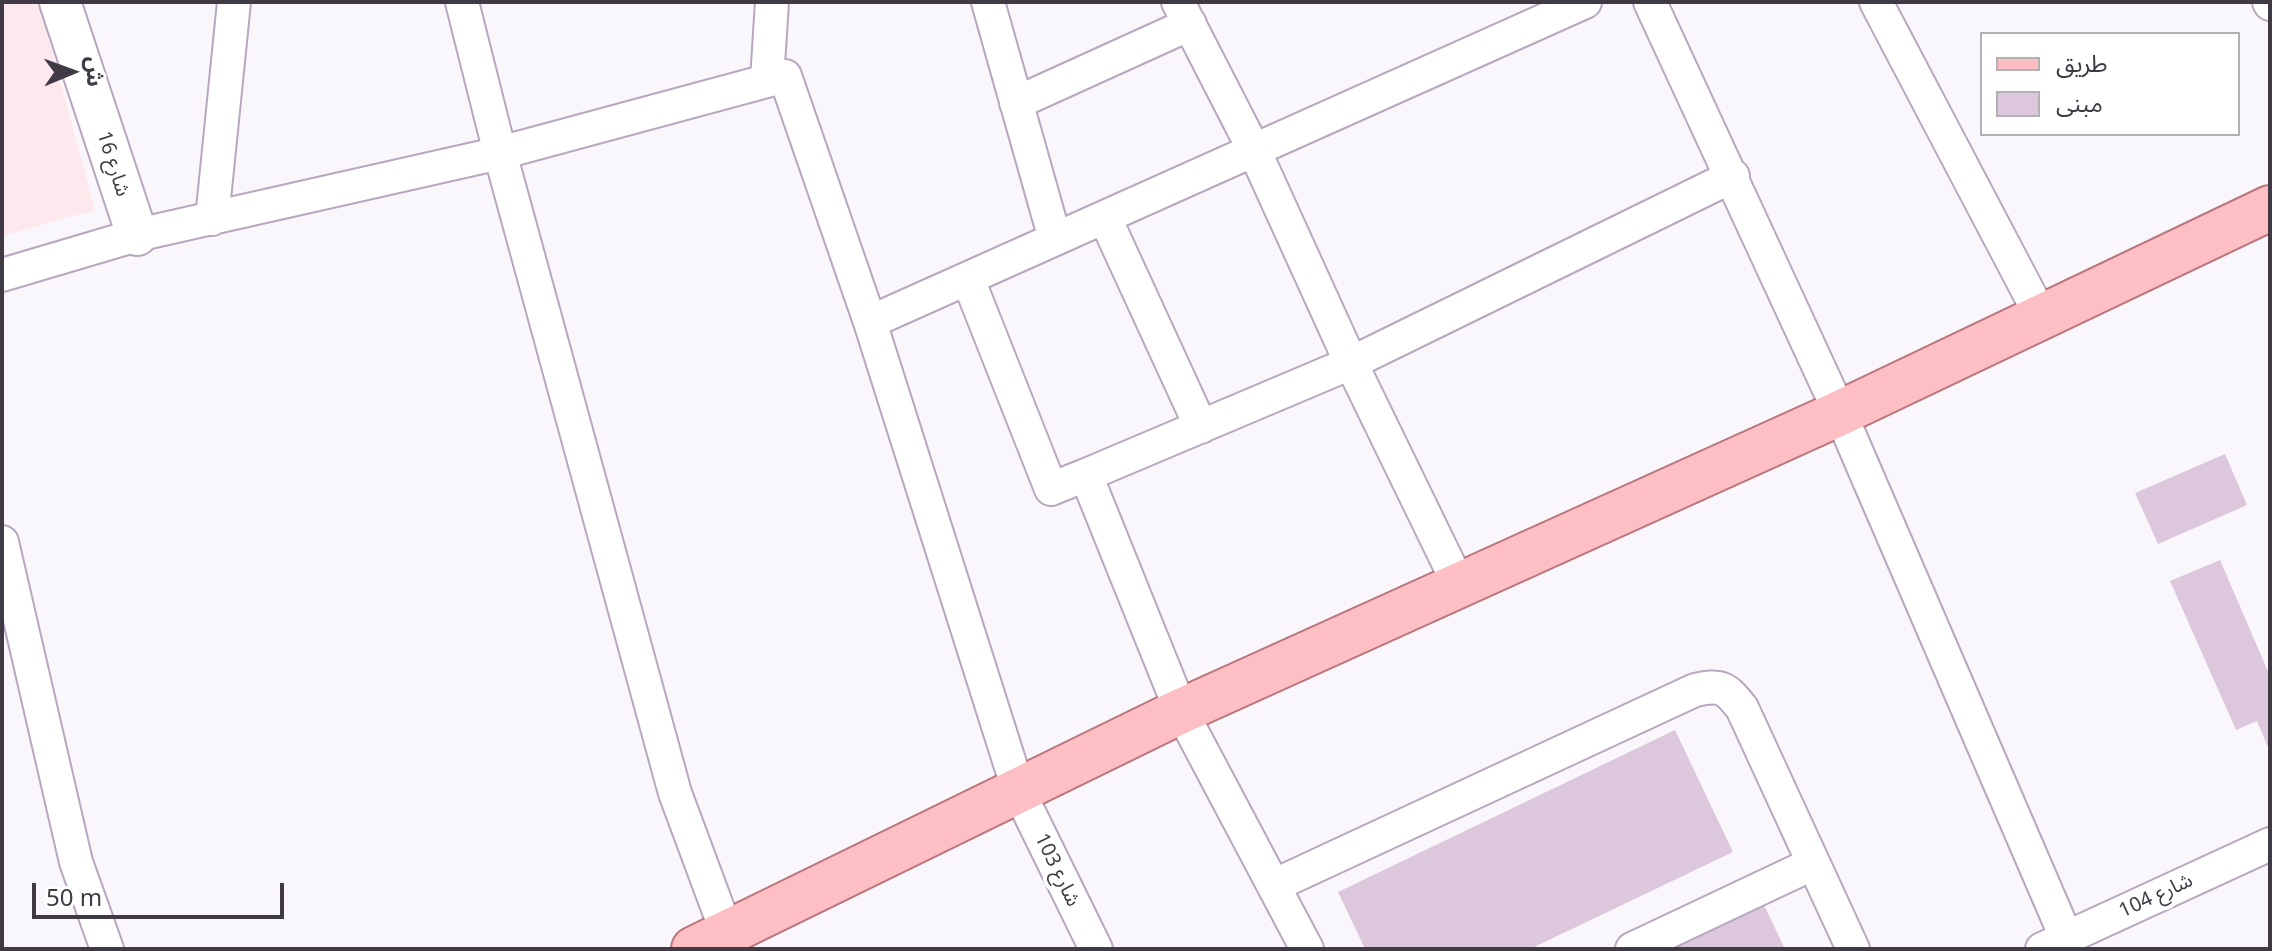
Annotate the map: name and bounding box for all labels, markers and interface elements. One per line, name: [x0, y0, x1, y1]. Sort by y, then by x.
north arrow: [32, 32, 112, 112]
legend: [1980, 32, 2240, 136]
text: طريق: [2056, 46, 2108, 79]
text: ش: [81, 56, 111, 87]
text: مبنى: [2056, 86, 2103, 119]
street label: شارع 16: [91, 128, 135, 200]
street label: شارع 103: [1029, 829, 1085, 911]
scale bar: [36, 867, 288, 917]
street label: شارع 104: [2115, 869, 2197, 923]
text: 50 m: [46, 880, 102, 913]

